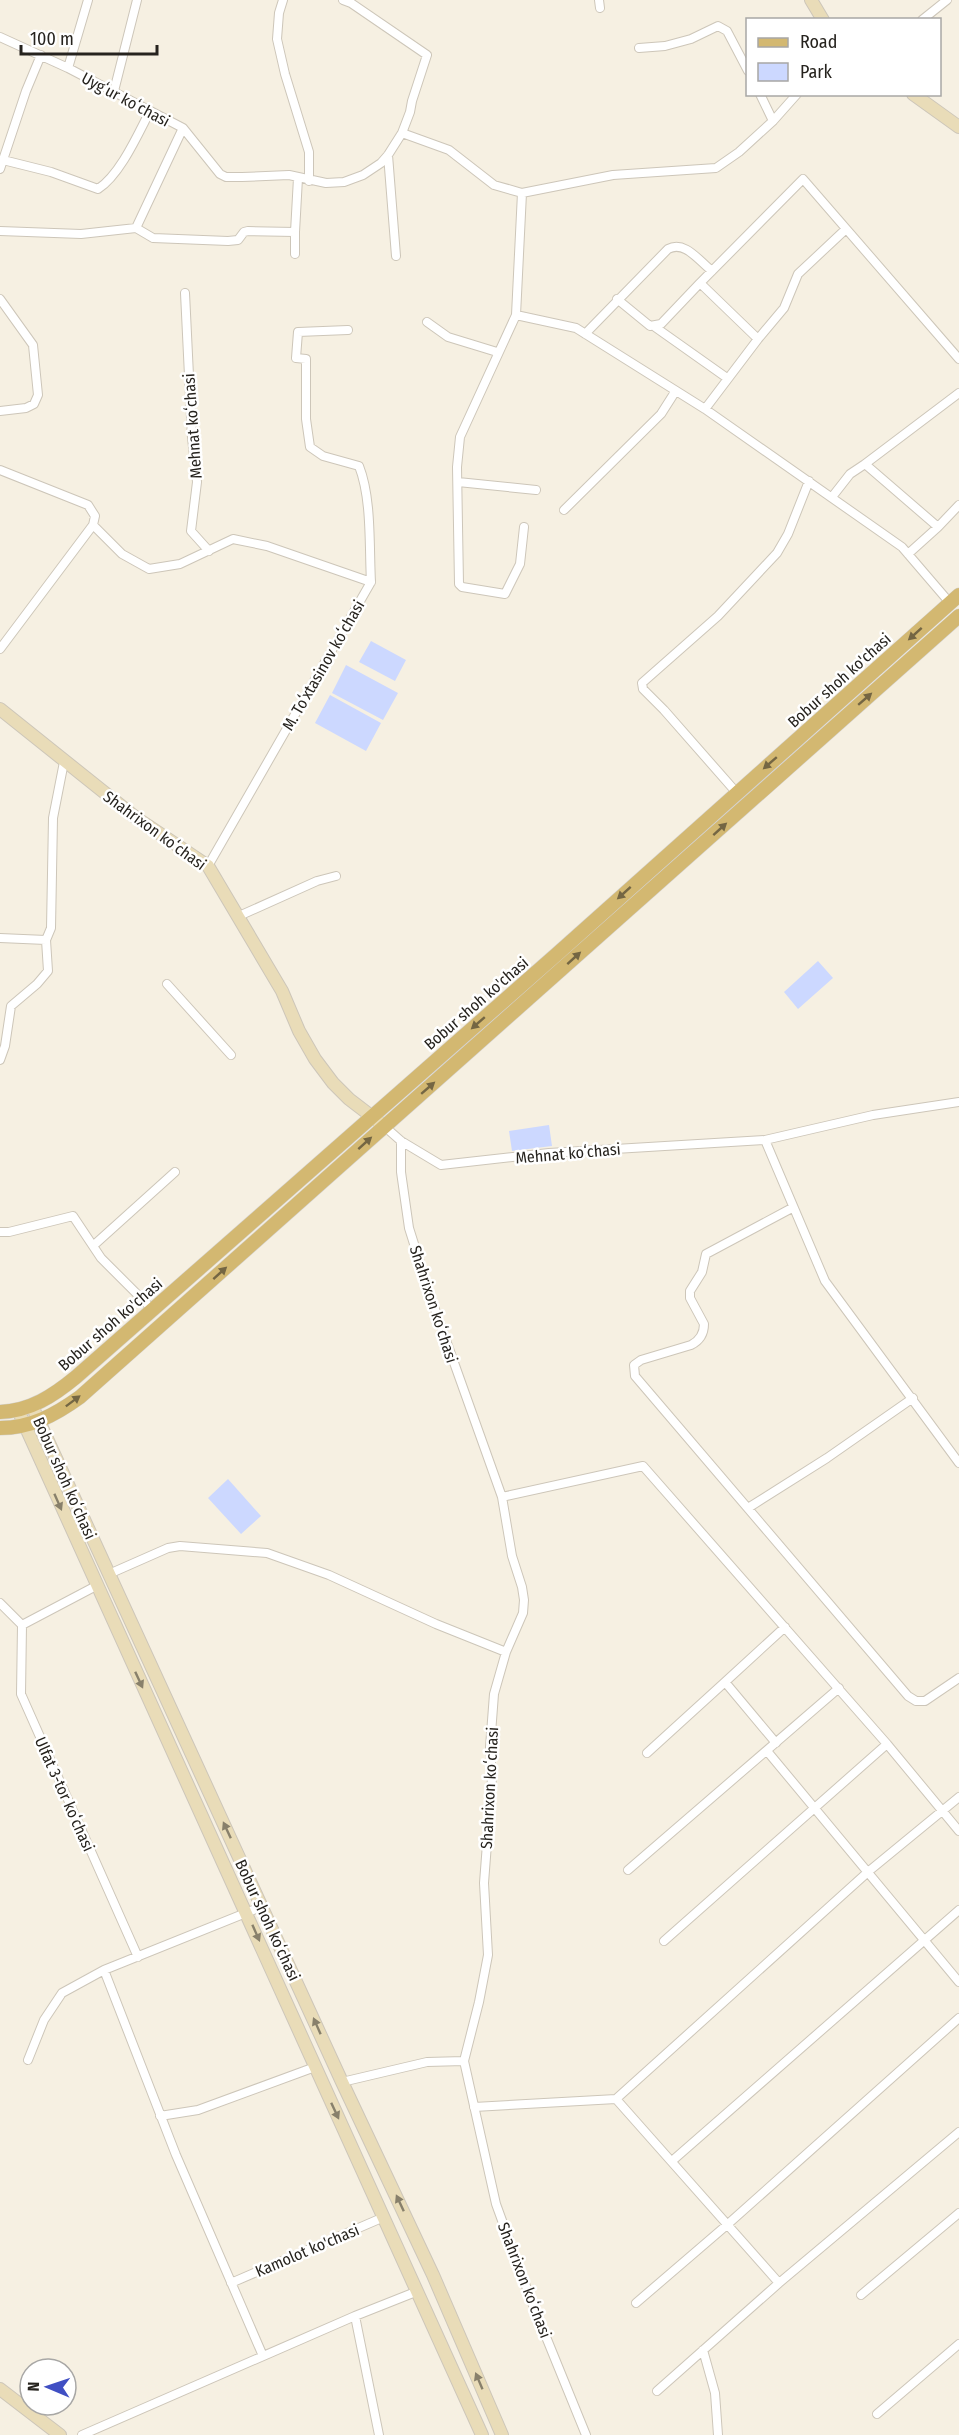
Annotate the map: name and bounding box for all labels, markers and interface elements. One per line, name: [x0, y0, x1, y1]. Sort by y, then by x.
scale bar: [21, 18, 158, 56]
legend: [746, 18, 941, 96]
text: 100 m: [30, 28, 74, 50]
text: Road: [800, 31, 837, 53]
text: Park: [800, 61, 833, 83]
street label: Uygʻur koʻchasi: [78, 68, 173, 131]
street label: Mehnat koʻchasi: [179, 373, 206, 479]
street label: M. Toʻxtasinov koʻchasi: [278, 597, 369, 734]
one-way arrow: [908, 627, 923, 641]
street label: Bobur shoh ko'chasi: [784, 629, 895, 732]
one-way arrow: [857, 693, 872, 706]
one-way arrow: [762, 756, 777, 770]
street label: Shahrixon koʻchasi: [100, 787, 210, 874]
one-way arrow: [712, 823, 727, 836]
one-way arrow: [617, 886, 632, 899]
one-way arrow: [566, 952, 581, 965]
street label: Bobur shoh ko'chasi: [420, 953, 532, 1054]
one-way arrow: [471, 1016, 486, 1029]
one-way arrow: [420, 1082, 435, 1095]
one-way arrow: [358, 1136, 373, 1150]
street label: Mehnat koʻchasi: [515, 1139, 621, 1168]
street label: Shahrixon koʻchasi: [406, 1243, 461, 1365]
one-way arrow: [212, 1267, 227, 1280]
street label: Bobur shoh ko'chasi: [54, 1274, 166, 1375]
one-way arrow: [65, 1395, 81, 1408]
street label: Bobur shoh koʻchasi: [29, 1414, 100, 1542]
one-way arrow: [54, 1494, 63, 1511]
one-way arrow: [134, 1671, 144, 1689]
street label: Shahrixon koʻchasi: [477, 1726, 502, 1850]
street label: Ulfat 3-tor koʻchasi: [31, 1734, 98, 1854]
one-way arrow: [222, 1821, 231, 1839]
street label: Bobur shoh koʻchasi: [231, 1856, 304, 1984]
one-way arrow: [251, 1925, 260, 1942]
one-way arrow: [313, 2018, 322, 2035]
one-way arrow: [330, 2103, 340, 2121]
one-way arrow: [395, 2194, 405, 2212]
street label: Kamolot ko'chasi: [252, 2220, 362, 2281]
street label: Shahrixon koʻchasi: [494, 2220, 555, 2341]
north arrow: [18, 2357, 78, 2417]
one-way arrow: [474, 2372, 483, 2390]
text: N: [24, 2381, 43, 2392]

